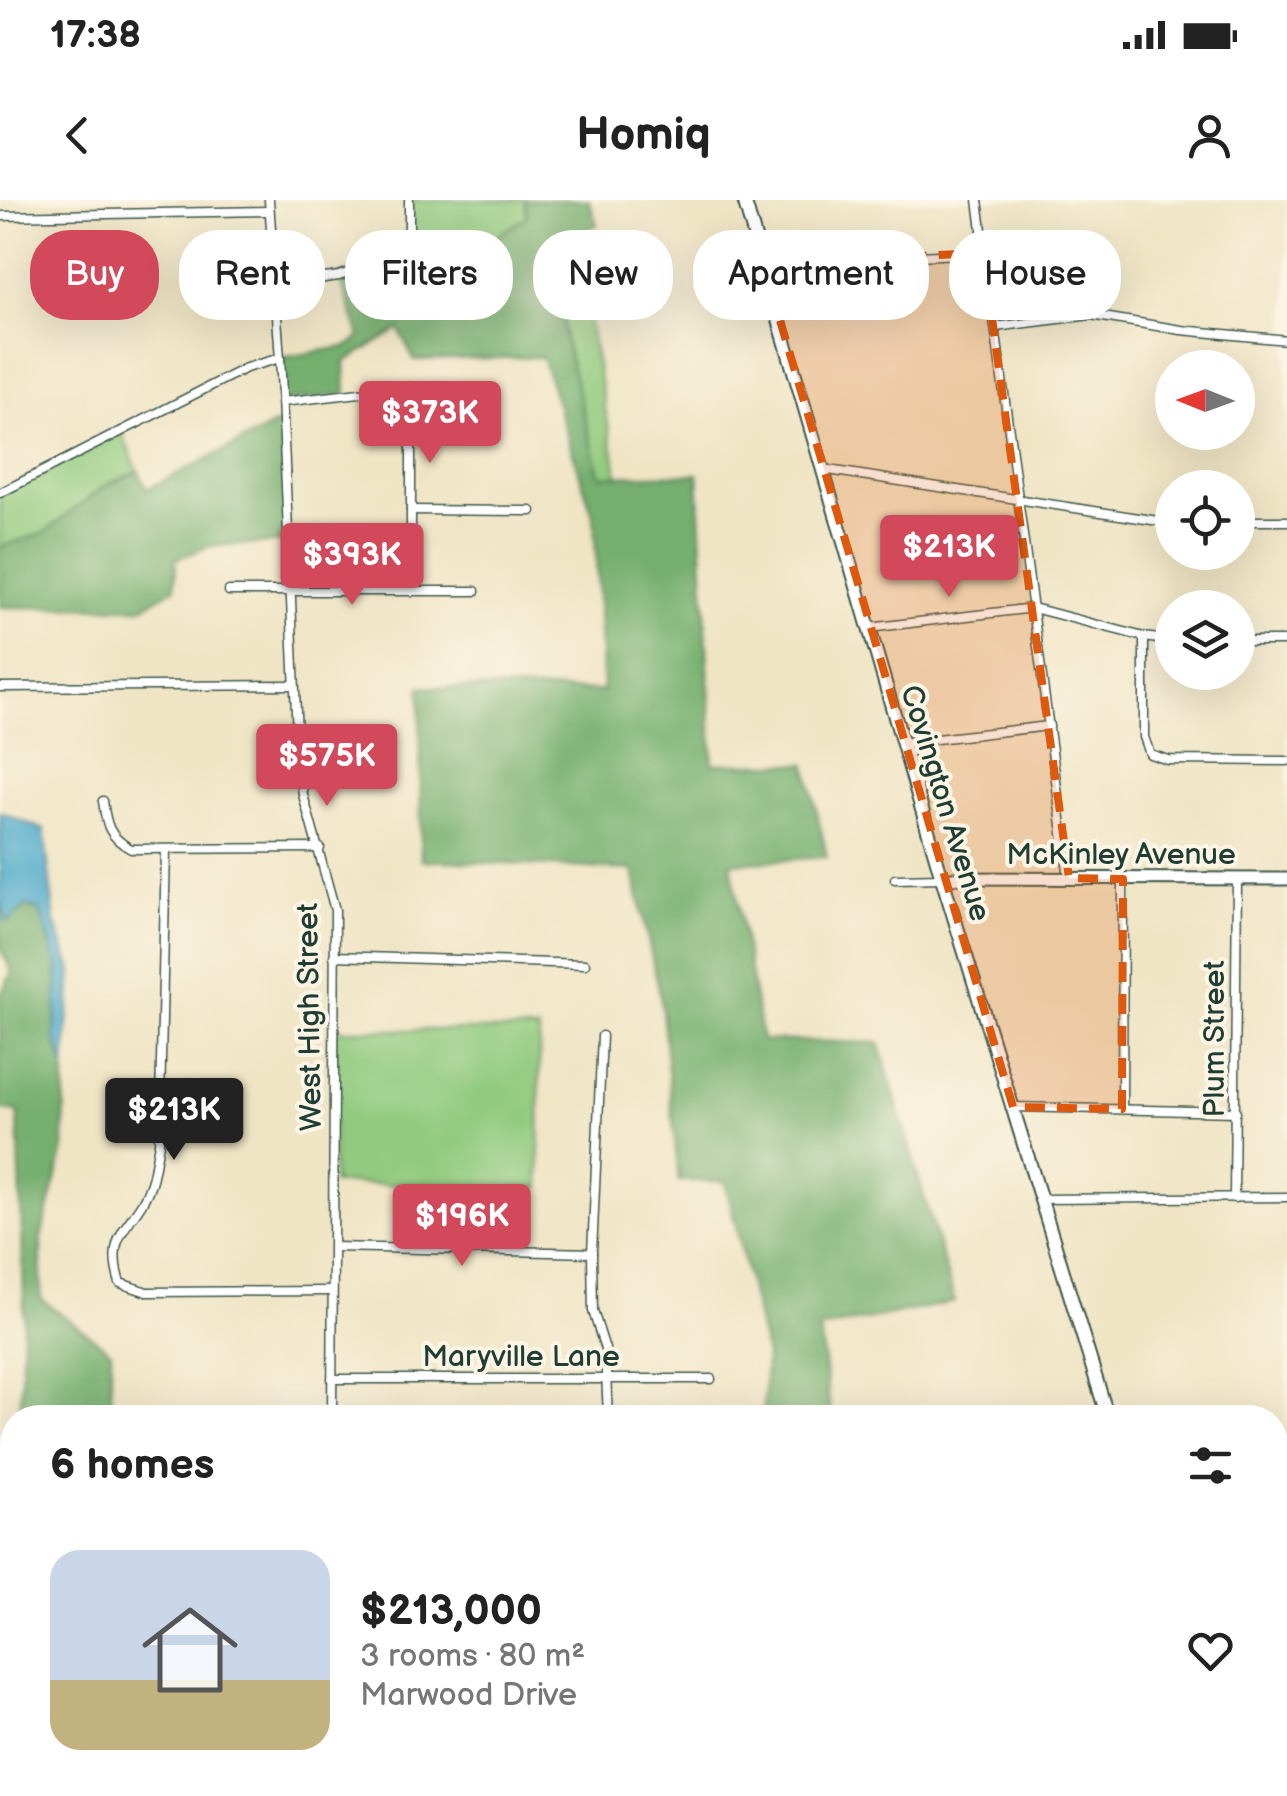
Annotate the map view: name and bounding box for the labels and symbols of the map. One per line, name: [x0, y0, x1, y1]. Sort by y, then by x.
north arrow: [1155, 350, 1255, 450]
pin: $373K: [360, 381, 500, 466]
pin: $213K: [879, 515, 1019, 600]
pin: $393K: [282, 523, 422, 608]
street label: Covington Avenue: [892, 681, 998, 926]
pin: $575K: [257, 724, 397, 809]
street label: McKinley Avenue: [1006, 837, 1236, 873]
street label: West High Street: [290, 903, 330, 1131]
street label: Plum Street: [1197, 961, 1233, 1117]
pin: $213K: [104, 1078, 244, 1163]
pin: $196K: [392, 1184, 532, 1269]
street label: Maryville Lane: [422, 1339, 620, 1375]

